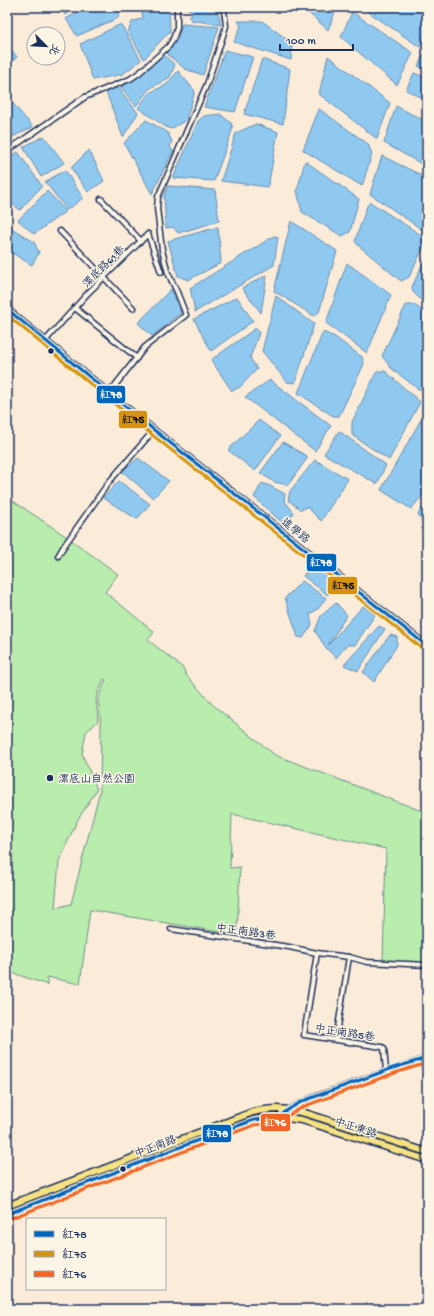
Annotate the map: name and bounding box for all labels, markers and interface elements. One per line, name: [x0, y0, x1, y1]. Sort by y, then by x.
north arrow: [26, 26, 66, 66]
scale bar: [280, 26, 353, 52]
text: 100 m: [285, 35, 316, 49]
text: 北: [46, 42, 61, 57]
street label: 漯底路61巷: [80, 243, 128, 291]
unlabelled marker: [46, 346, 56, 356]
line badge: 紅78: [96, 385, 126, 404]
text: 紅78: [100, 389, 122, 402]
line badge: 紅75: [118, 410, 148, 429]
text: 紅75: [122, 414, 144, 427]
street label: 進學路: [278, 515, 313, 547]
line badge: 紅78: [306, 553, 337, 572]
text: 紅78: [310, 557, 332, 570]
line badge: 紅75: [327, 576, 358, 595]
text: 紅75: [332, 580, 354, 593]
place label: 漯底山自然公園: [58, 772, 135, 786]
marker: 漯底山自然公園: [45, 773, 55, 783]
street label: 中正南路3巷: [215, 921, 277, 943]
street label: 中正南路5巷: [314, 1021, 376, 1045]
line badge: 紅76: [260, 1113, 291, 1132]
street label: 中正東路: [333, 1115, 378, 1141]
text: 紅76: [264, 1117, 287, 1130]
line badge: 紅78: [202, 1124, 232, 1143]
text: 紅78: [206, 1128, 228, 1141]
street label: 中正南路: [132, 1133, 178, 1161]
unlabelled marker: [118, 1164, 128, 1174]
legend: [26, 1218, 166, 1290]
text: 紅78: [62, 1228, 87, 1243]
text: 紅75: [62, 1248, 87, 1263]
text: 紅76: [62, 1268, 87, 1283]

